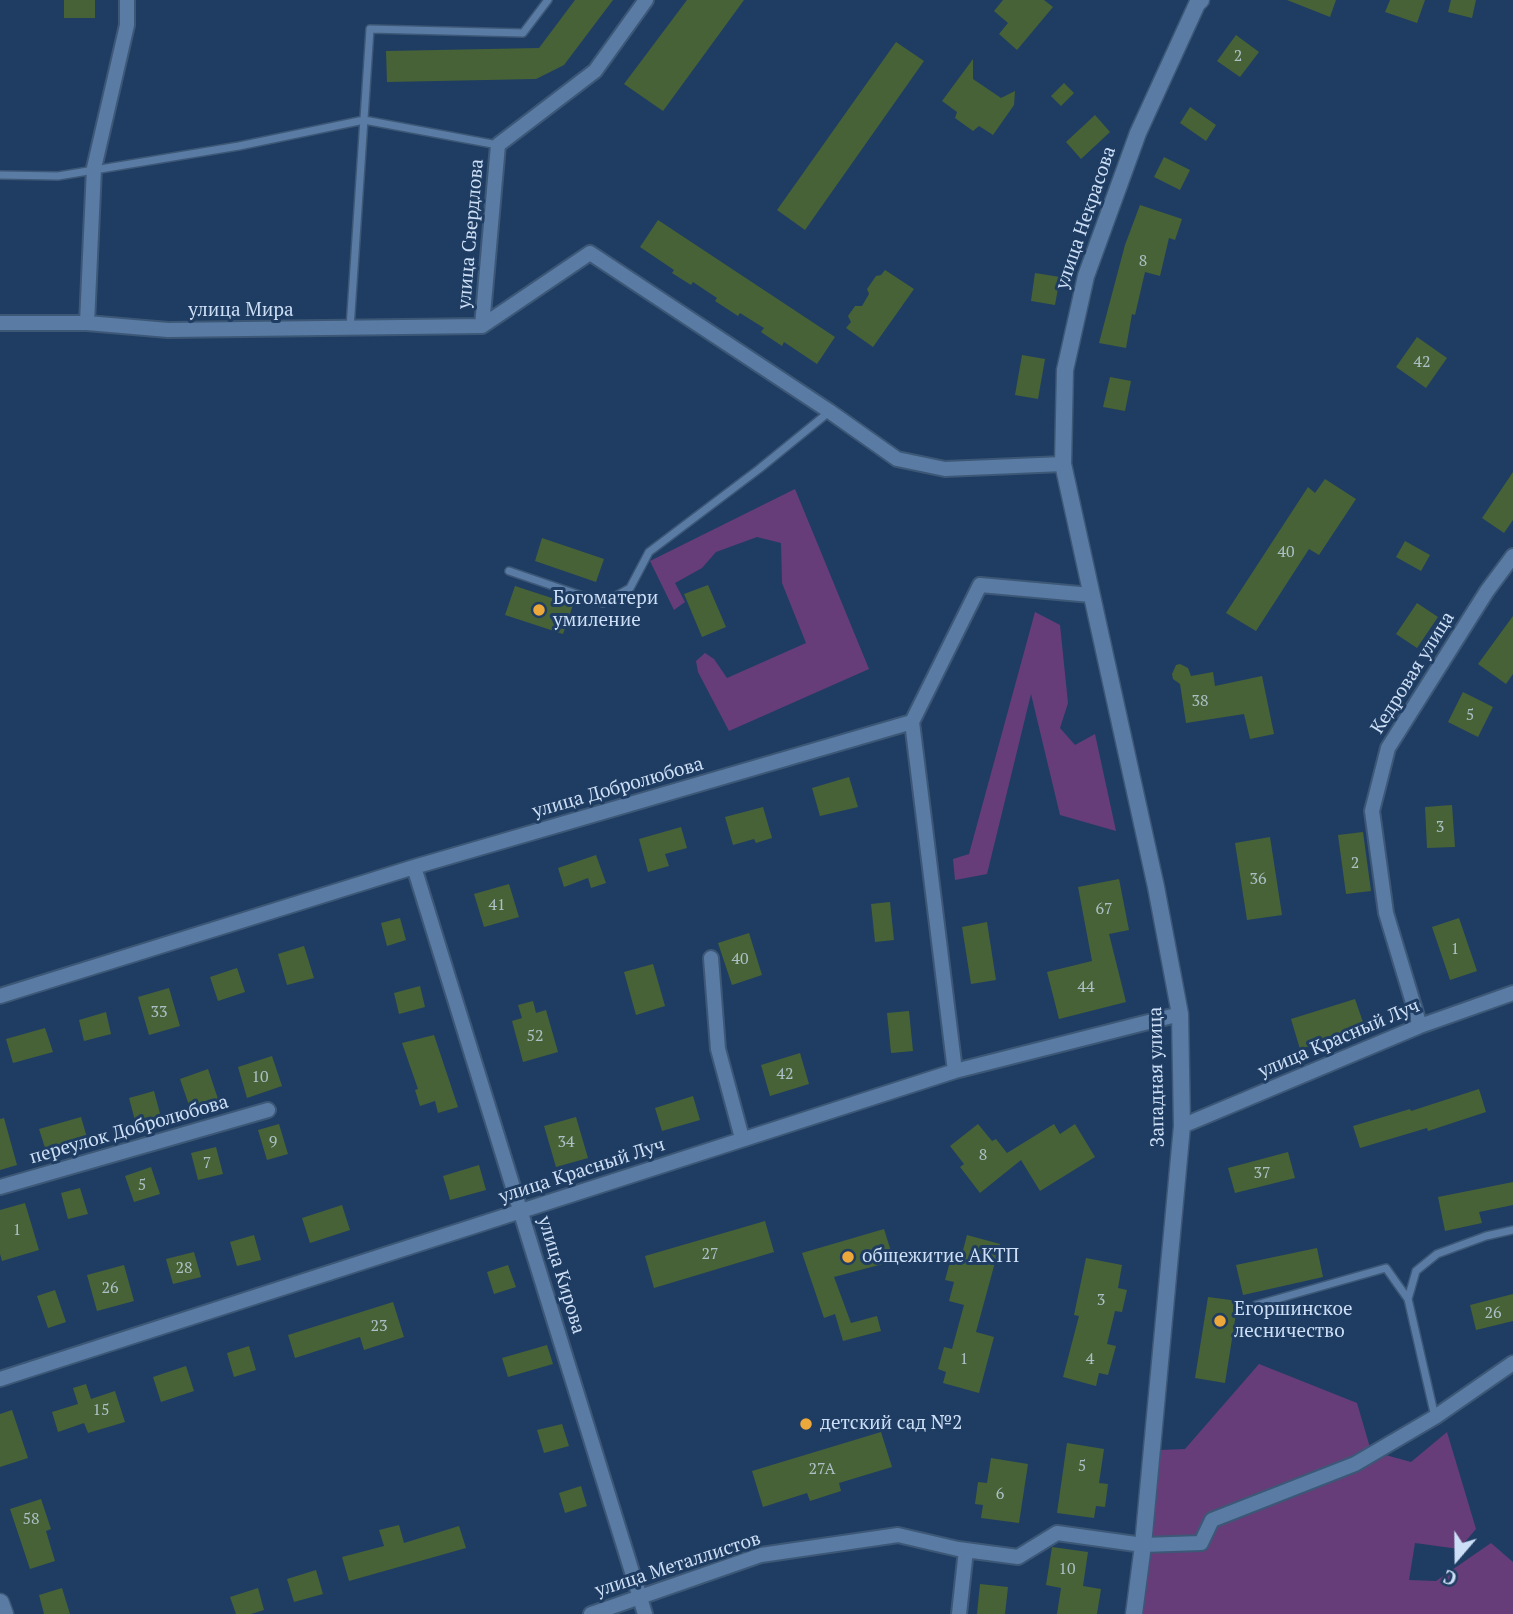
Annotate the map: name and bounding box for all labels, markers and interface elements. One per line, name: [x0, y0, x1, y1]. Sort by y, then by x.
house number: 2: [1234, 46, 1242, 66]
street label: улица Некрасова: [1051, 144, 1121, 292]
street label: улица Свердлова: [453, 158, 489, 310]
house number: 8: [1139, 251, 1147, 271]
street label: улица Мира: [188, 300, 294, 322]
house number: 42: [1413, 352, 1431, 372]
house number: 40: [1277, 542, 1295, 562]
place label: Богоматери умиление: [553, 588, 658, 632]
marker: Богоматери умиление: [531, 602, 547, 618]
street label: Кедровая улица: [1366, 608, 1460, 738]
house number: 38: [1191, 691, 1209, 711]
house number: 5: [1466, 705, 1474, 725]
street label: улица Добролюбова: [530, 753, 706, 823]
house number: 3: [1436, 817, 1444, 837]
house number: 2: [1351, 853, 1359, 873]
house number: 36: [1249, 869, 1267, 889]
house number: 41: [488, 895, 506, 915]
house number: 67: [1095, 899, 1113, 919]
house number: 1: [1451, 939, 1459, 959]
house number: 40: [731, 949, 749, 969]
house number: 44: [1077, 977, 1095, 997]
street label: улица Красный Луч: [1255, 995, 1423, 1083]
house number: 33: [150, 1002, 168, 1022]
street label: Западная улица: [1144, 1007, 1170, 1147]
house number: 52: [526, 1026, 544, 1046]
house number: 42: [776, 1064, 794, 1084]
house number: 10: [251, 1067, 269, 1087]
street label: переулок Добролюбова: [27, 1091, 231, 1169]
house number: 9: [269, 1132, 277, 1152]
house number: 34: [557, 1132, 575, 1152]
street label: улица Красный Луч: [496, 1133, 668, 1209]
house number: 8: [979, 1145, 987, 1165]
house number: 7: [203, 1153, 211, 1173]
house number: 37: [1253, 1163, 1271, 1183]
house number: 5: [138, 1175, 146, 1195]
street label: улица Кирова: [532, 1213, 590, 1337]
house number: 1: [13, 1220, 21, 1240]
house number: 27: [701, 1244, 719, 1264]
place label: общежитие АКТП: [862, 1246, 1019, 1268]
marker: общежитие АКТП: [840, 1249, 856, 1265]
house number: 28: [175, 1258, 193, 1278]
house number: 26: [101, 1278, 119, 1298]
house number: 3: [1097, 1290, 1105, 1310]
place label: Егоршинское лесничество: [1234, 1299, 1353, 1343]
house number: 26: [1484, 1303, 1502, 1323]
marker: Егоршинское лесничество: [1212, 1313, 1228, 1329]
house number: 23: [370, 1316, 388, 1336]
house number: 1: [960, 1349, 968, 1369]
house number: 4: [1086, 1349, 1094, 1369]
house number: 15: [92, 1400, 110, 1420]
place label: детский сад №2: [820, 1413, 962, 1435]
marker: детский сад №2: [798, 1416, 814, 1432]
house number: 5: [1078, 1456, 1086, 1476]
house number: 27А: [809, 1459, 835, 1479]
house number: 6: [996, 1484, 1004, 1504]
house number: 58: [22, 1509, 40, 1529]
north arrow: [1422, 1523, 1492, 1593]
street label: улица Металлистов: [592, 1527, 764, 1603]
house number: 10: [1058, 1559, 1076, 1579]
text: С: [1440, 1564, 1460, 1592]

